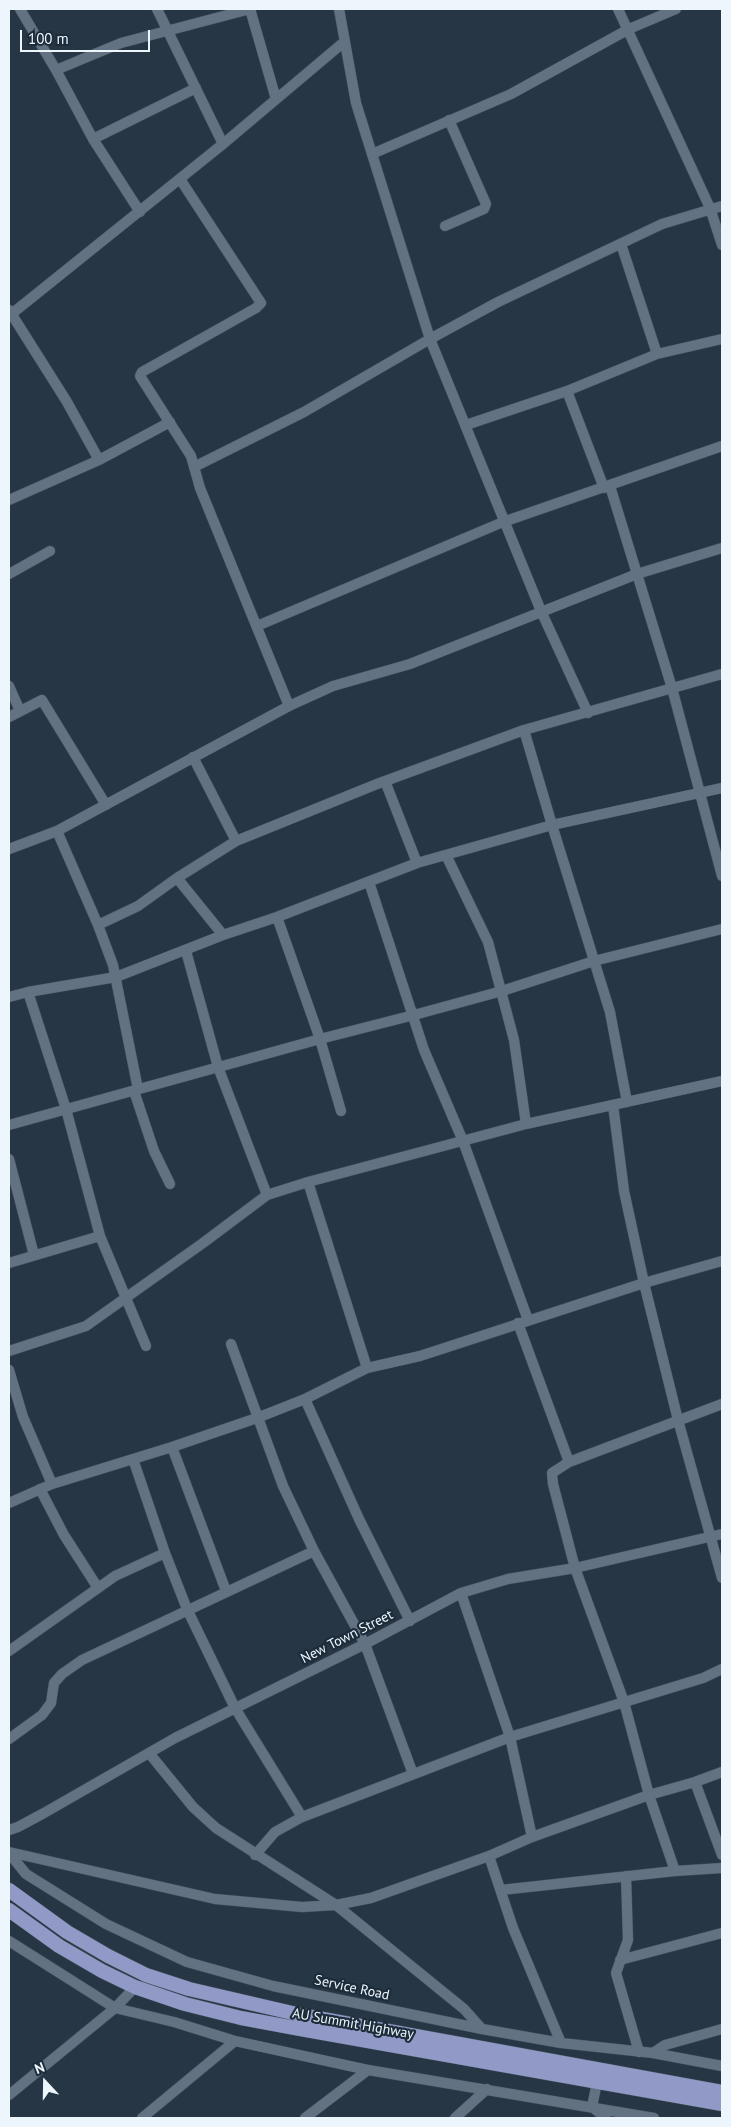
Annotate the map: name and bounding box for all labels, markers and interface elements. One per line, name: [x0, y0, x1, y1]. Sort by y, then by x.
scale bar: [22, 20, 152, 52]
text: 100 m: [28, 29, 69, 48]
street label: New Town Street: [298, 1607, 396, 1667]
street label: Service Road: [313, 1972, 391, 2004]
street label: AU Summit Highway: [291, 2005, 415, 2043]
north arrow: [20, 2057, 70, 2107]
text: N: [32, 2058, 47, 2078]

